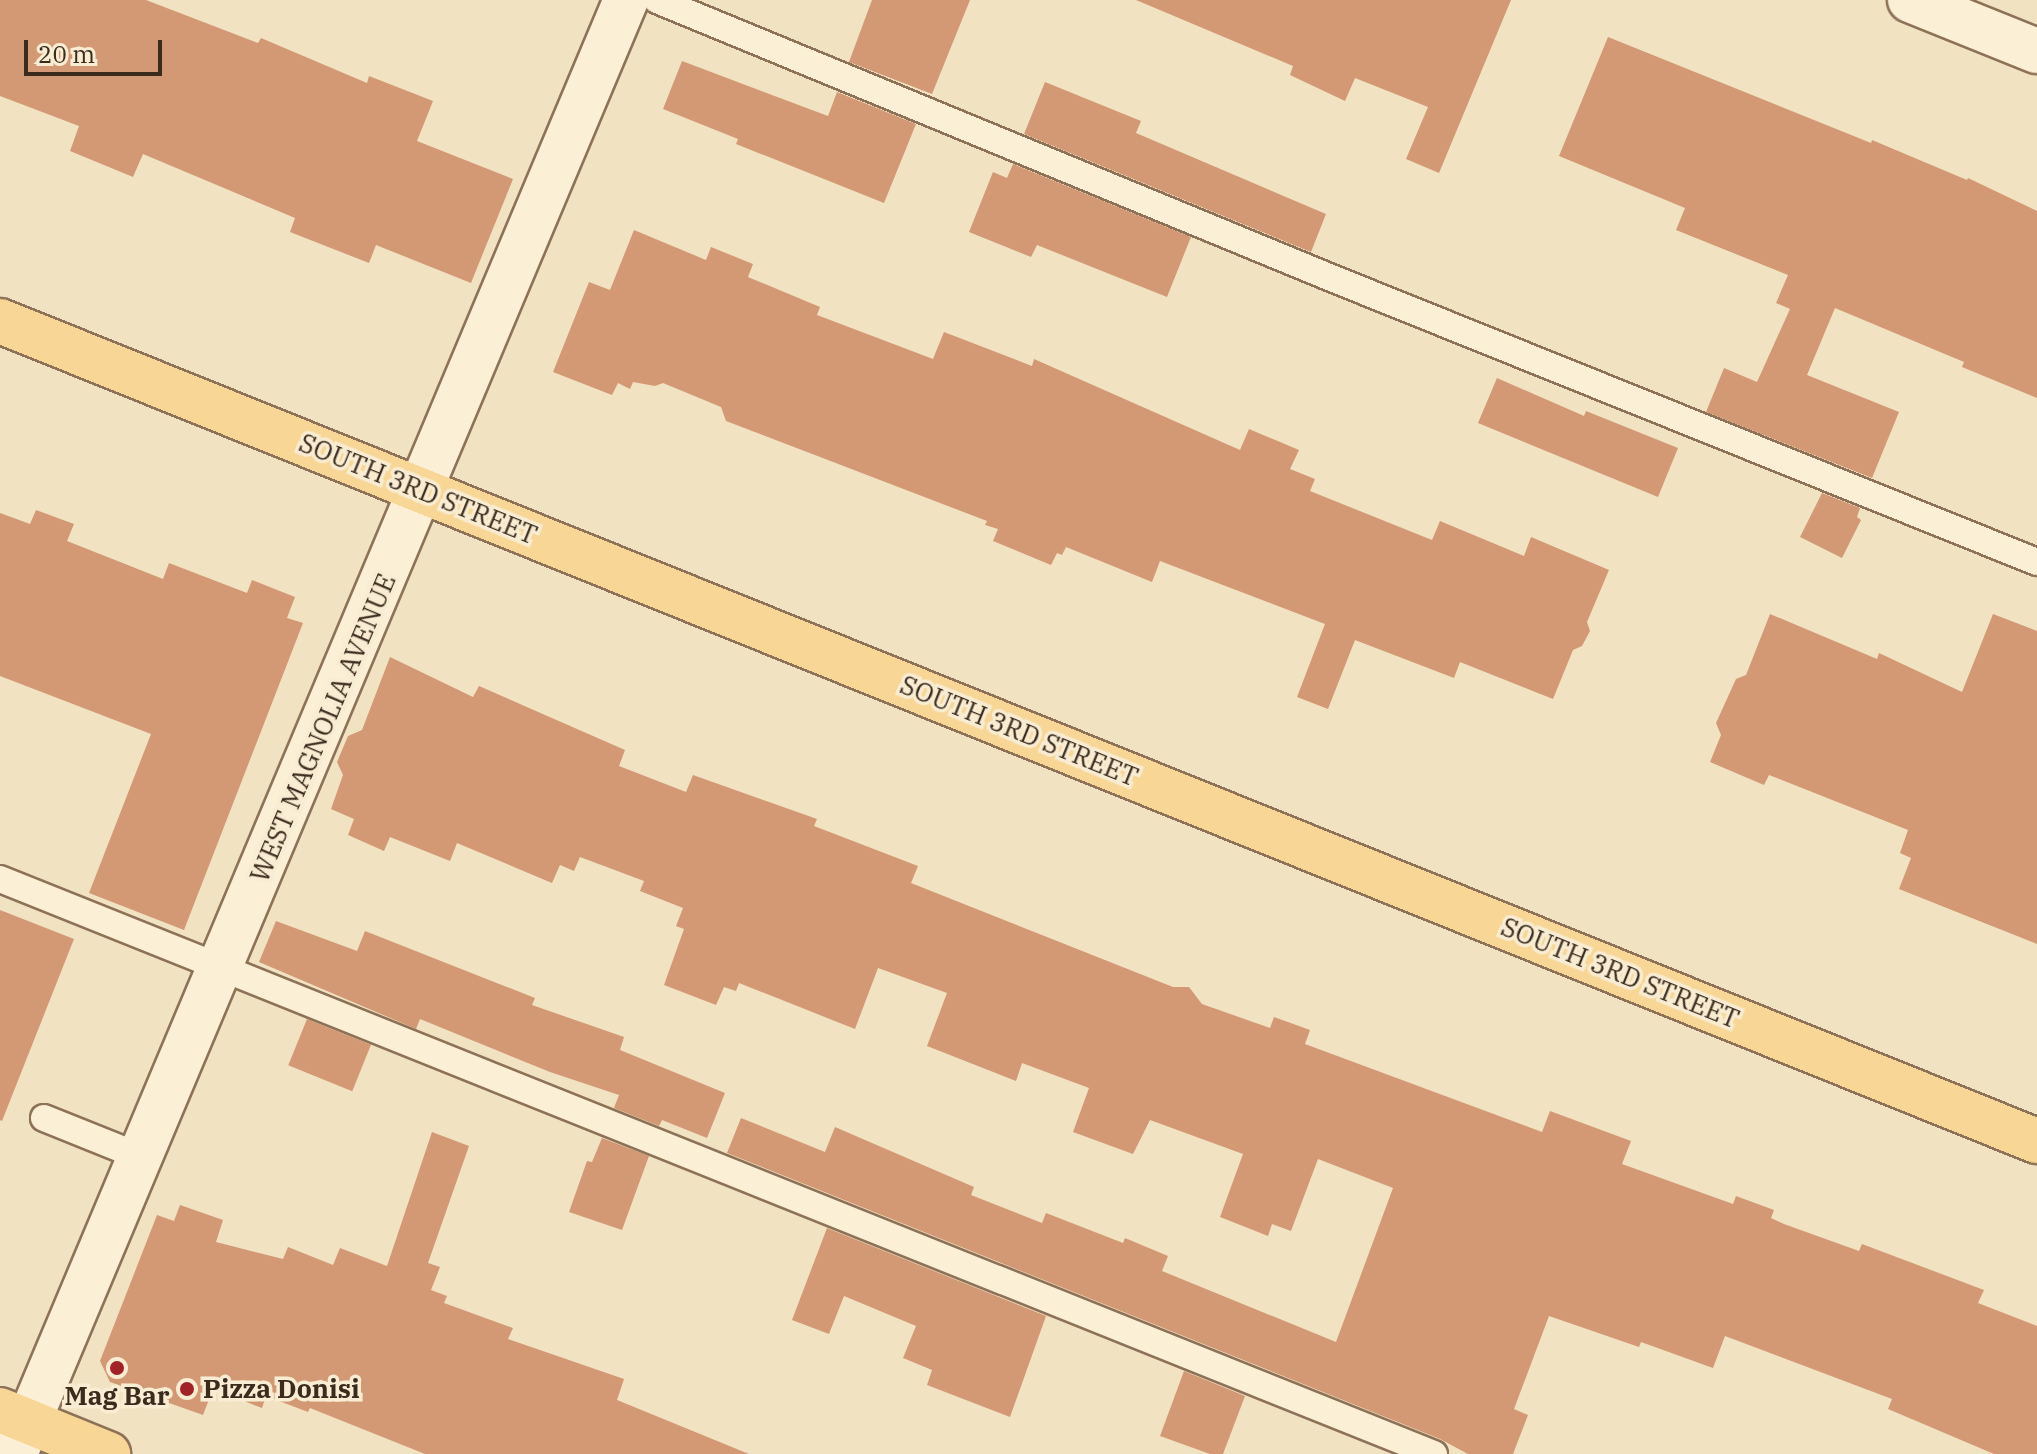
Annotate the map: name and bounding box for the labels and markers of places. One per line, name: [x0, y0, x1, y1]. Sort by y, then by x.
marker: Mag Bar: [108, 1359, 126, 1377]
place label: Pizza Donisi: [203, 1373, 360, 1405]
place label: Mag Bar: [64, 1380, 170, 1412]
marker: Pizza Donisi: [178, 1380, 196, 1398]

